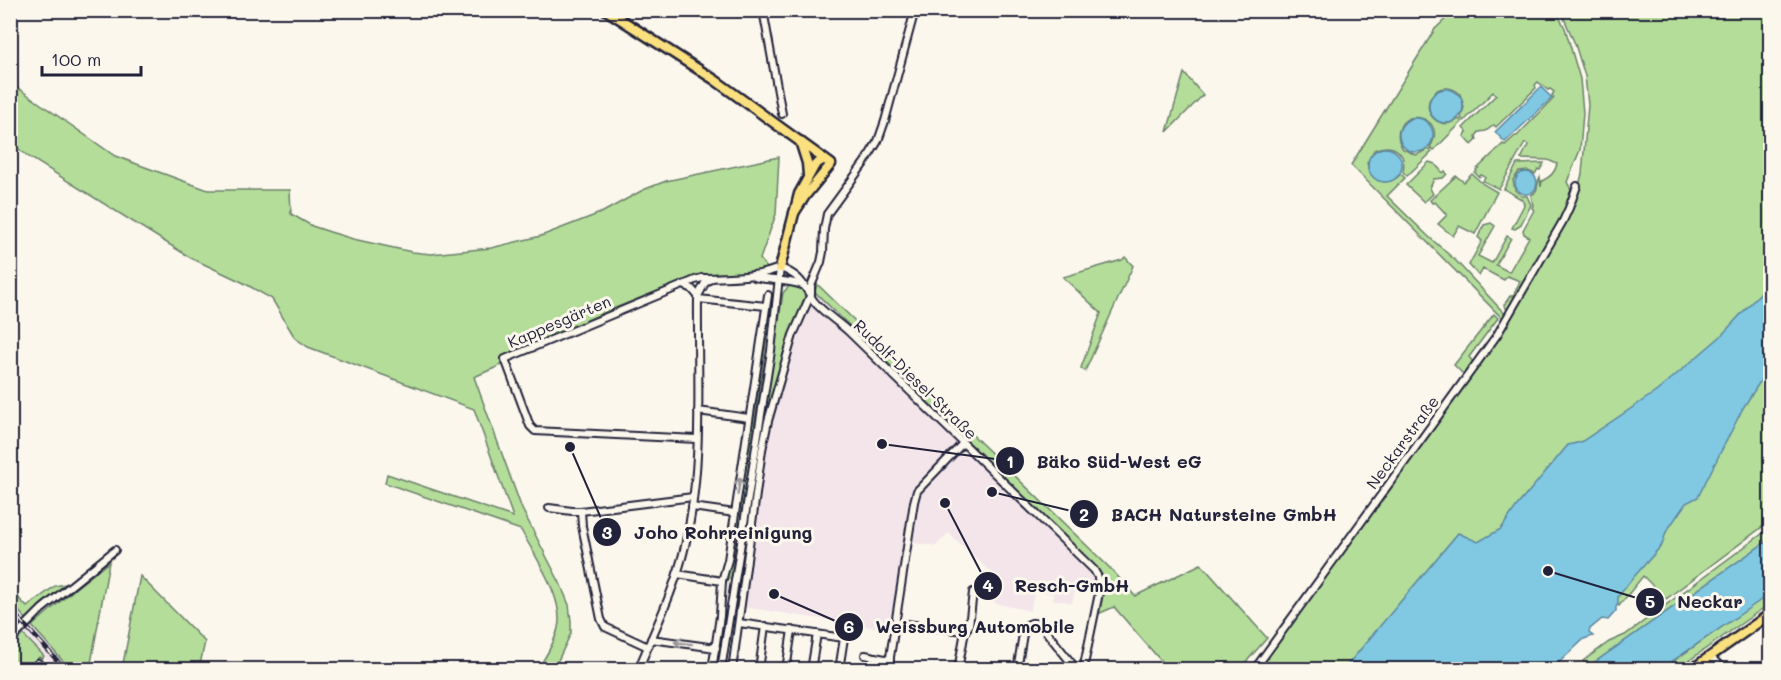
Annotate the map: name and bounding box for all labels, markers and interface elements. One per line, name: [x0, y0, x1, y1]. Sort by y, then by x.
scale bar: [42, 39, 141, 77]
text: 100 m: [51, 47, 101, 71]
street label: Kappesgärten: [504, 290, 614, 352]
street label: Rudolf-Diesel-Straße: [850, 314, 982, 444]
street label: Neckarstraße: [1361, 391, 1443, 493]
callout: Bäko Süd-West eG: [995, 443, 1214, 479]
text: 1: [1006, 449, 1014, 473]
text: Bäko Süd-West eG: [1036, 449, 1202, 473]
one-way arrow: [734, 477, 745, 497]
callout: BACH Natursteine GmbH: [1069, 496, 1349, 532]
text: 2: [1079, 502, 1089, 526]
text: BACH Natursteine GmbH: [1111, 502, 1337, 526]
callout: Joho Rohrreinigung: [592, 514, 824, 550]
text: 3: [602, 520, 613, 544]
text: Joho Rohrreinigung: [634, 520, 813, 544]
callout: Resch-GmbH: [973, 568, 1142, 604]
text: 4: [982, 573, 994, 597]
text: Resch-GmbH: [1014, 573, 1130, 597]
callout: Neckar: [1635, 584, 1755, 620]
text: 5: [1645, 589, 1655, 613]
text: Neckar: [1677, 589, 1743, 613]
callout: Weissburg Automobile: [834, 609, 1087, 645]
text: 6: [844, 614, 855, 638]
text: Weissburg Automobile: [876, 614, 1075, 638]
one-way arrow: [674, 638, 694, 649]

